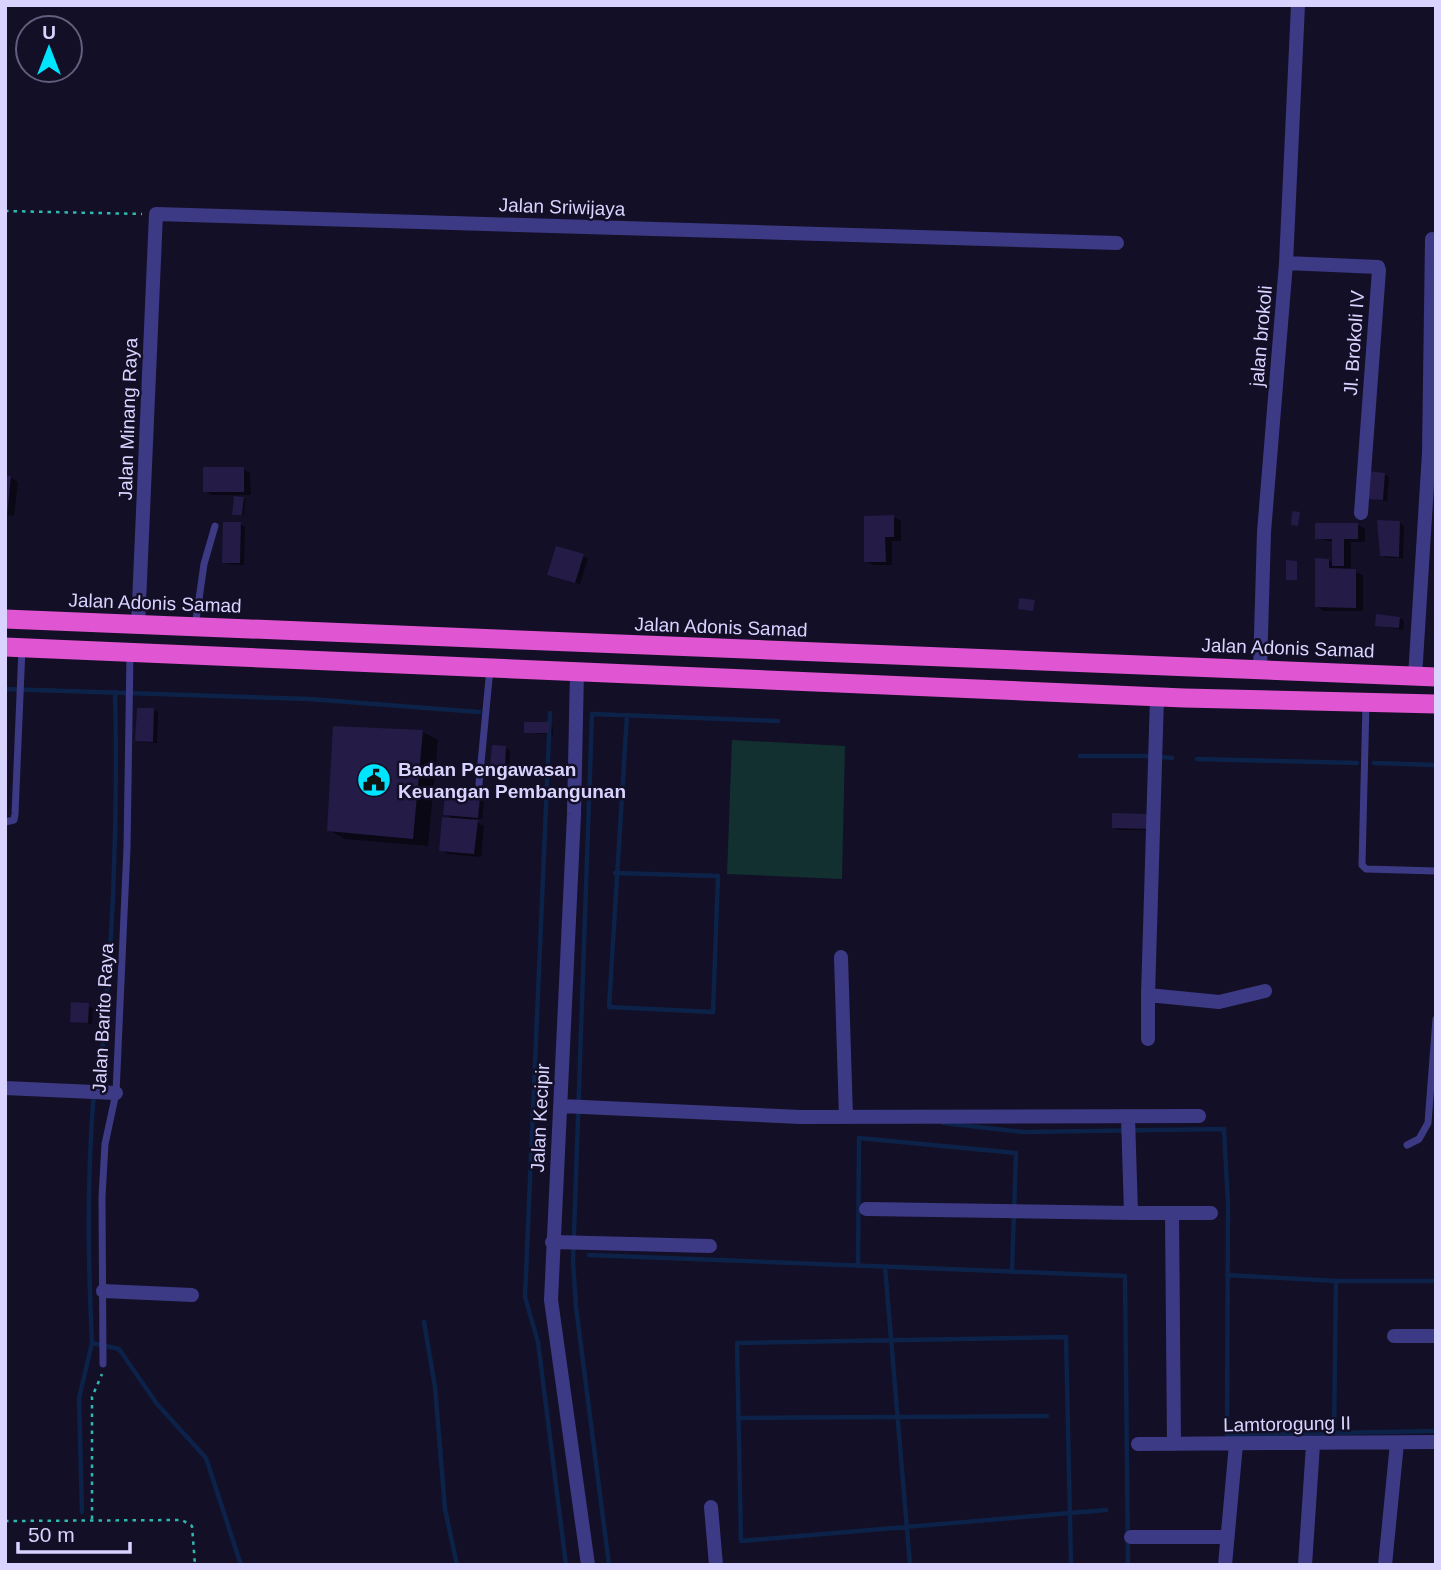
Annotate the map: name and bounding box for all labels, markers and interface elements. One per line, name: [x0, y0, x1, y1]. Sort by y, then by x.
north arrow: [14, 14, 84, 84]
text: U: [42, 22, 56, 43]
street label: Jalan Sriwijaya: [498, 194, 626, 220]
street label: jalan brokoli: [1246, 285, 1276, 388]
street label: Jl. Brokoli IV: [1340, 289, 1368, 396]
street label: Jalan Minang Raya: [115, 337, 141, 501]
street label: Jalan Adonis Samad: [68, 589, 242, 617]
street label: Jalan Adonis Samad: [634, 613, 808, 641]
street label: Jalan Adonis Samad: [1201, 634, 1375, 662]
place label: Badan Pengawasan Keuangan Pembangunan: [398, 759, 626, 802]
public building icon: Badan Pengawasan Keuangan Pembangunan: [355, 761, 393, 799]
street label: Jalan Barito Raya: [89, 942, 117, 1093]
street label: Jalan Kecipir: [527, 1062, 553, 1173]
street label: Lamtorogung II: [1223, 1412, 1351, 1436]
scale bar: [18, 1510, 130, 1554]
text: 50 m: [28, 1523, 75, 1546]

